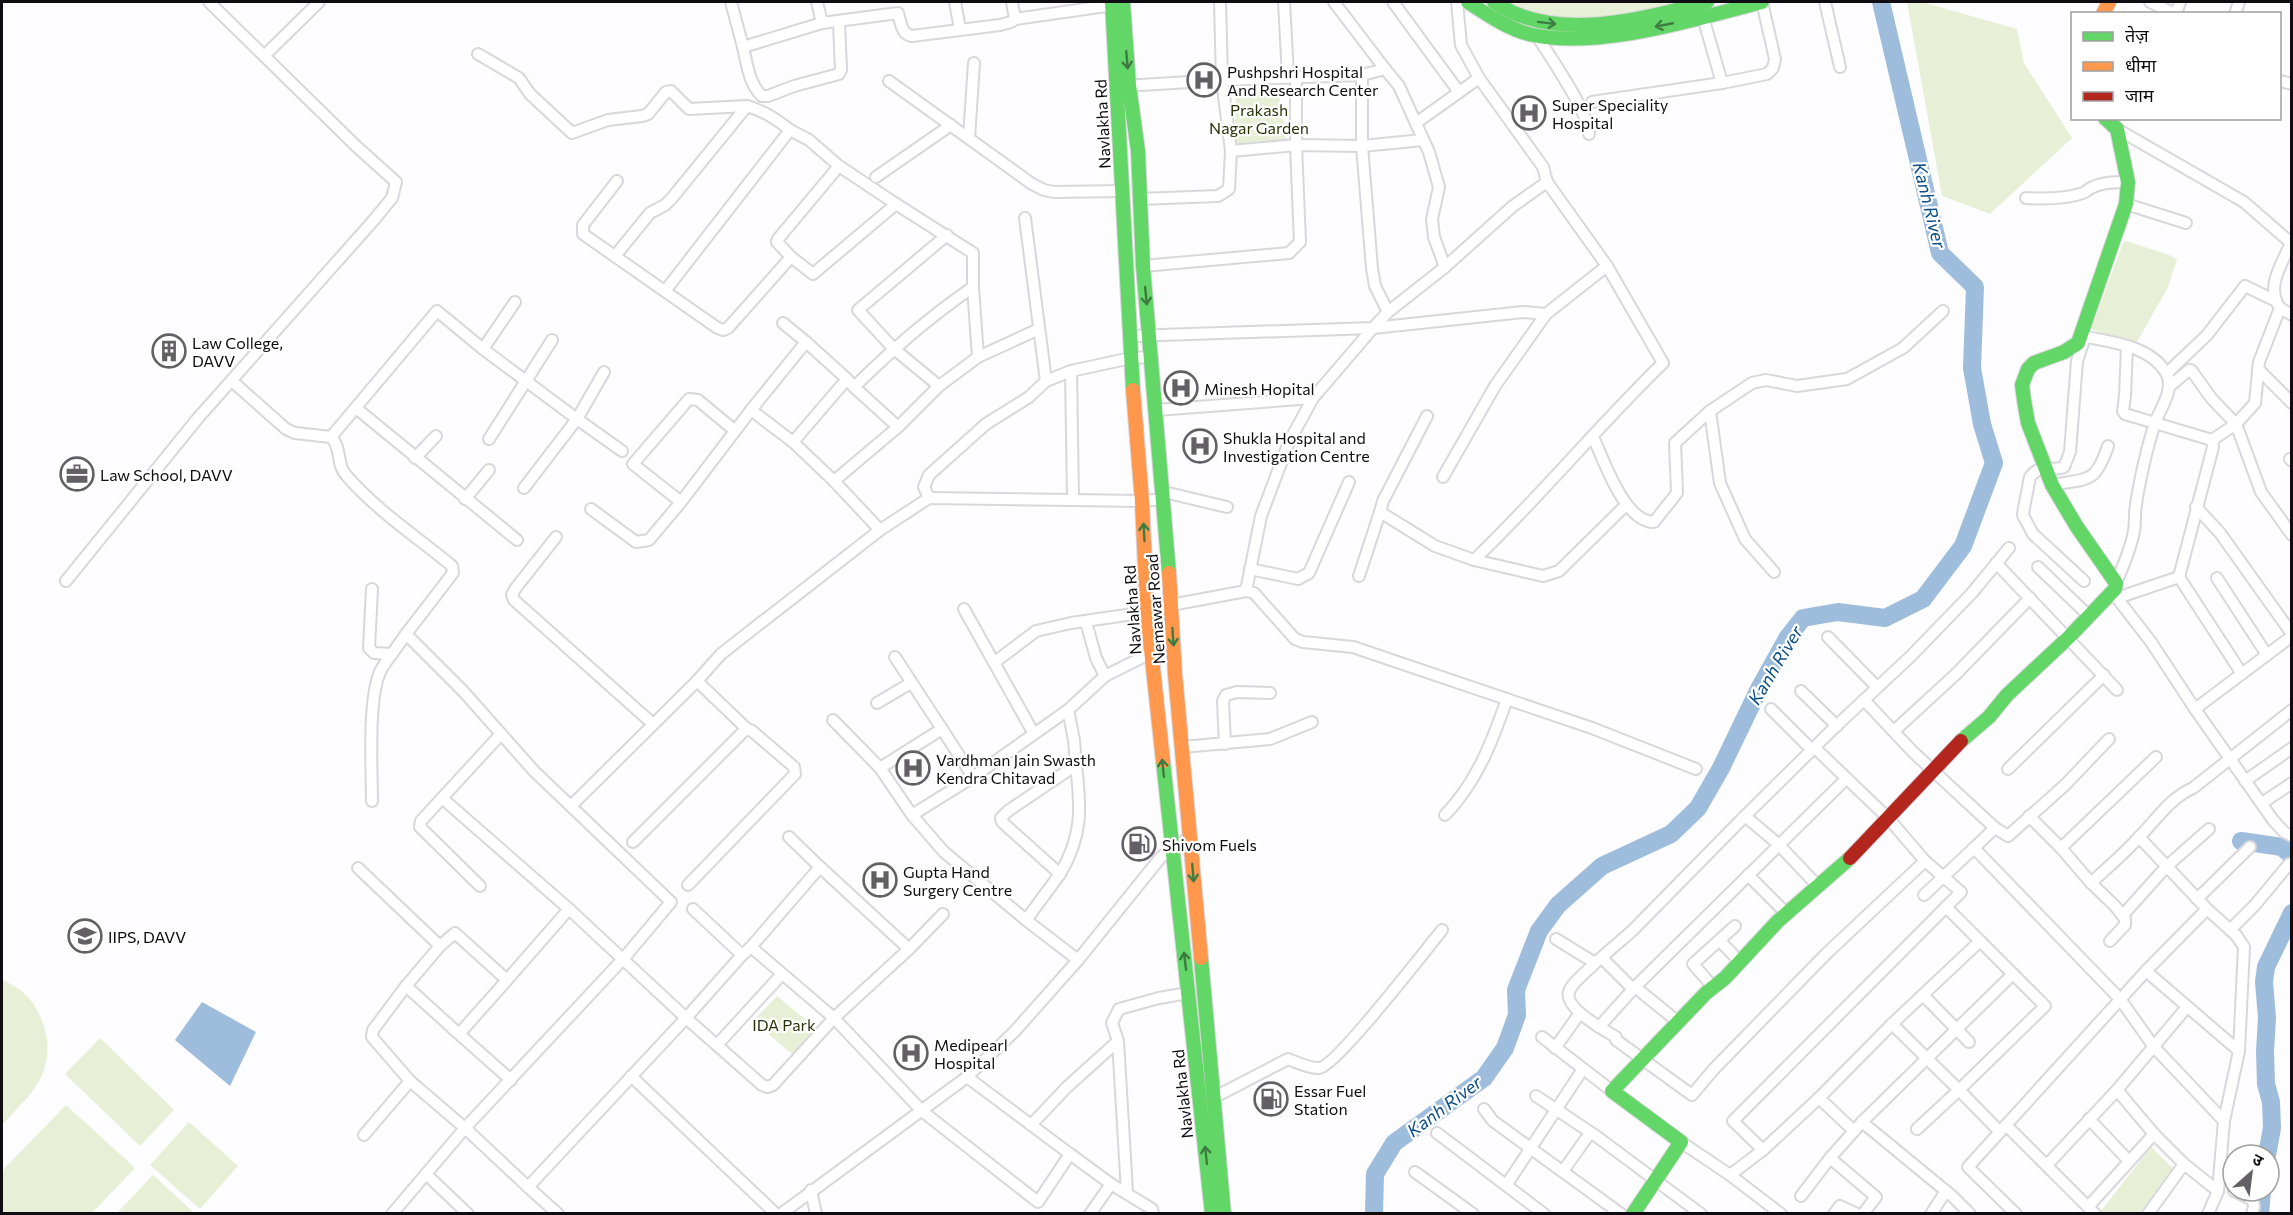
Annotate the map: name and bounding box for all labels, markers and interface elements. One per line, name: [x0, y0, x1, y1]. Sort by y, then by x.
legend: [2071, 12, 2281, 120]
one-way arrow: [1537, 18, 1557, 29]
one-way arrow: [1655, 20, 1674, 31]
text: तेज़: [2125, 24, 2149, 46]
one-way arrow: [1122, 49, 1133, 69]
text: धीमा: [2125, 54, 2156, 76]
hospital icon: Pushpshri Hospital And Research Center: [1186, 62, 1222, 98]
place label: Pushpshri Hospital And Research Center: [1227, 62, 1379, 99]
street label: Navlakha Rd: [1090, 79, 1114, 169]
text: जाम: [2125, 84, 2155, 106]
hospital icon: Super Speciality Hospital: [1511, 95, 1547, 131]
place label: Super Speciality Hospital: [1552, 95, 1668, 132]
park label: Prakash Nagar Garden: [1209, 100, 1309, 137]
water label: Kanh River: [1909, 160, 1952, 251]
one-way arrow: [1141, 285, 1152, 305]
building icon: Law College, DAVV: [151, 333, 187, 369]
place label: Law College, DAVV: [192, 333, 283, 370]
hospital icon: Minesh Hopital: [1163, 370, 1199, 406]
place label: Minesh Hopital: [1204, 379, 1315, 398]
hospital icon: Shukla Hospital and Investigation Centre: [1182, 428, 1218, 464]
place label: Shukla Hospital and Investigation Centre: [1223, 428, 1370, 465]
office icon: Law School, DAVV: [59, 456, 95, 492]
place label: Law School, DAVV: [100, 465, 233, 484]
one-way arrow: [1138, 522, 1149, 542]
street label: Nemawar Road: [1142, 553, 1168, 665]
street label: Navlakha Rd: [1119, 565, 1145, 655]
water label: Kanh River: [1743, 621, 1808, 708]
one-way arrow: [1168, 626, 1179, 646]
hospital icon: Vardhman Jain Swasth Kendra Chitavad: [895, 750, 931, 786]
place label: Vardhman Jain Swasth Kendra Chitavad: [936, 750, 1096, 787]
one-way arrow: [1157, 758, 1168, 778]
fuel station icon: Shivom Fuels: [1121, 826, 1157, 862]
place label: Shivom Fuels: [1162, 835, 1257, 854]
hospital icon: Gupta Hand Surgery Centre: [862, 862, 898, 898]
place label: Gupta Hand Surgery Centre: [903, 862, 1012, 899]
one-way arrow: [1188, 862, 1199, 882]
school or university icon: IIPS, DAVV: [67, 918, 103, 954]
place label: IIPS, DAVV: [108, 927, 186, 946]
one-way arrow: [1179, 952, 1190, 972]
park label: IDA Park: [752, 1015, 816, 1034]
hospital icon: Medipearl Hospital: [893, 1035, 929, 1071]
place label: Medipearl Hospital: [934, 1035, 1008, 1072]
street label: Navlakha Rd: [1168, 1048, 1196, 1140]
water label: Kanh River: [1402, 1070, 1486, 1141]
fuel station icon: Essar Fuel Station: [1253, 1081, 1289, 1117]
place label: Essar Fuel Station: [1294, 1081, 1366, 1118]
north arrow: [2221, 1143, 2281, 1203]
one-way arrow: [1200, 1146, 1211, 1166]
text: उ: [2250, 1149, 2267, 1170]

